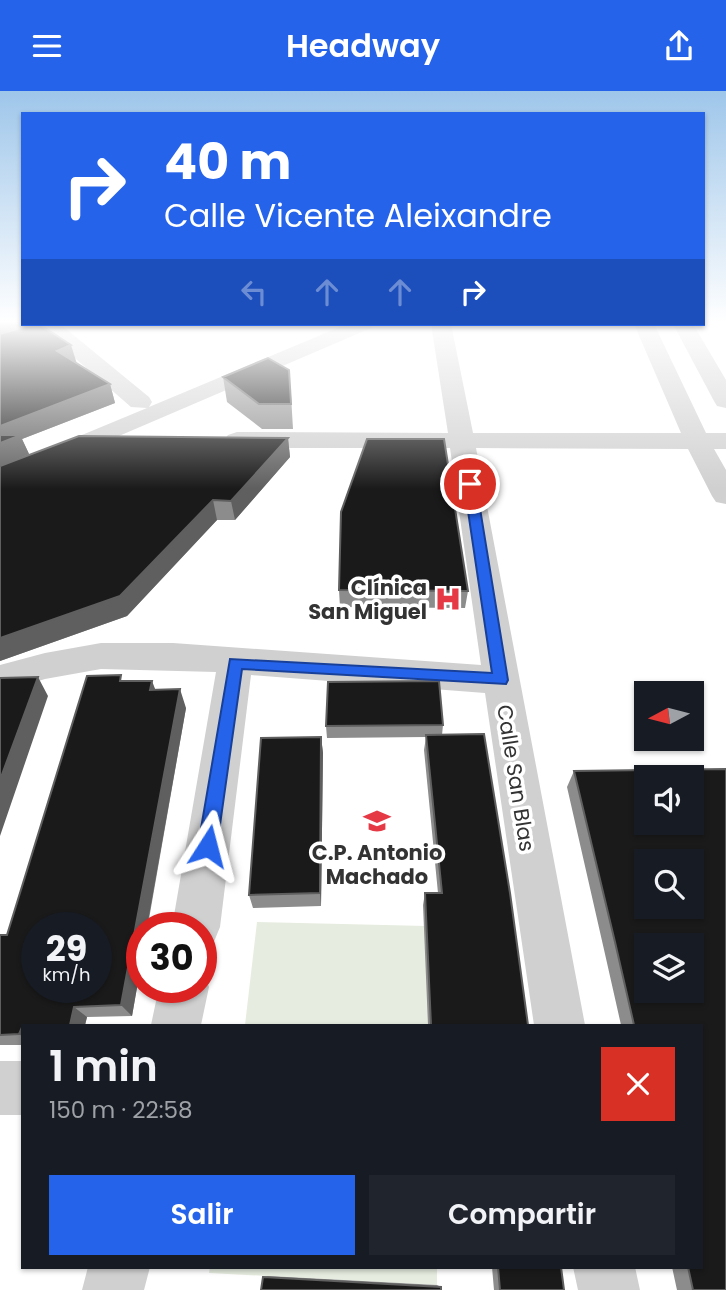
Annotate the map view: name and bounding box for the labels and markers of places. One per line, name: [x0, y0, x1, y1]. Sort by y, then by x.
pin: [440, 454, 500, 514]
place label: Clínica San Miguel: [308, 573, 427, 626]
hospital icon: Clínica San Miguel: [433, 584, 463, 614]
school or university icon: C.P. Antonio Machado: [362, 806, 392, 836]
place label: C.P. Antonio Machado: [312, 838, 442, 891]

